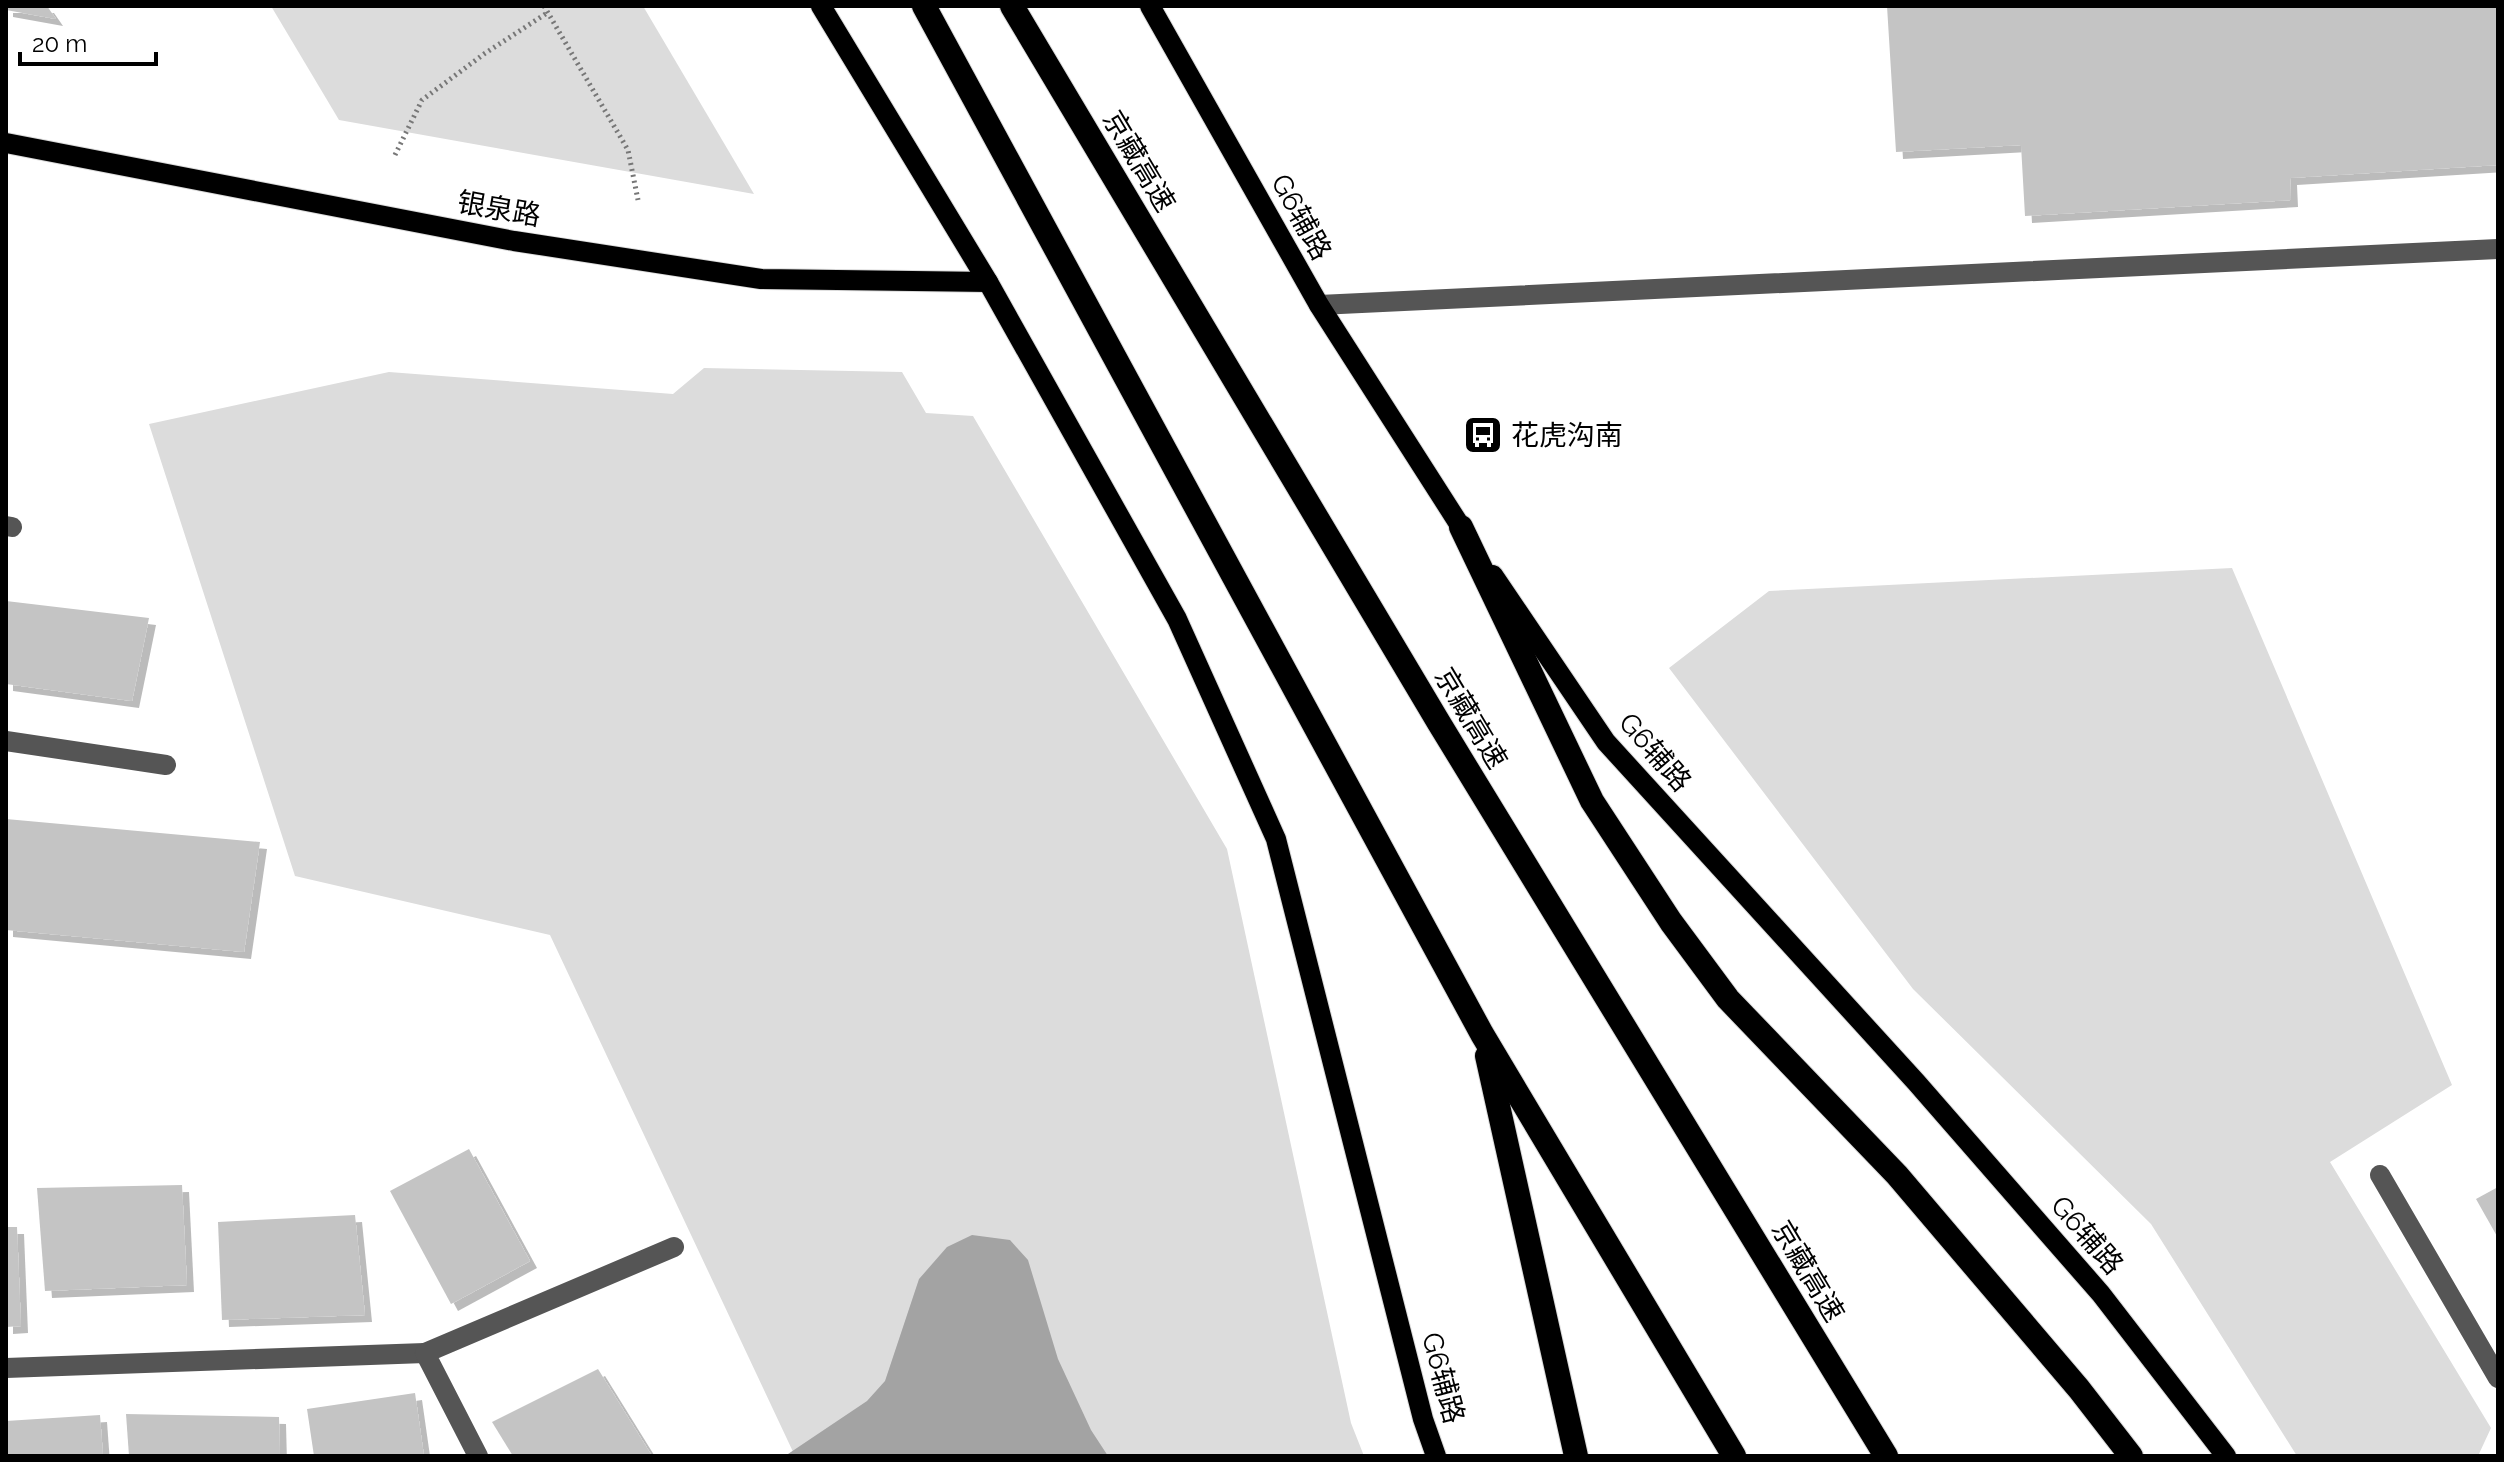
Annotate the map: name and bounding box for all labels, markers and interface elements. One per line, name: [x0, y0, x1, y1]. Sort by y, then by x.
scale bar: [20, 16, 156, 66]
text: 20 m: [32, 29, 87, 58]
street label: 京藏高速: [1096, 104, 1182, 218]
street label: G6辅路: [1264, 168, 1338, 266]
street label: 银泉路: [455, 185, 543, 233]
bus stop icon: 花虎沟南: [1462, 414, 1504, 456]
place label: 花虎沟南: [1511, 419, 1623, 452]
street label: 京藏高速: [1428, 661, 1514, 775]
street label: G6辅路: [1612, 706, 1698, 798]
street label: G6辅路: [2044, 1189, 2130, 1281]
street label: 京藏高速: [1765, 1214, 1851, 1328]
street label: G6辅路: [1415, 1329, 1471, 1427]

